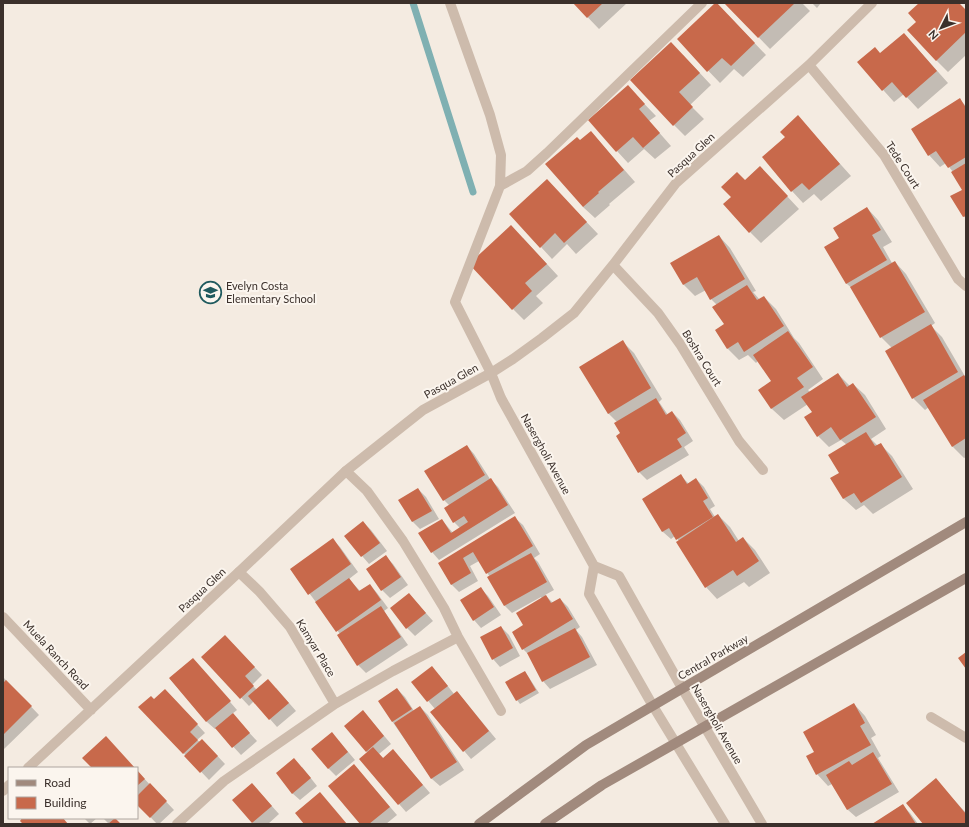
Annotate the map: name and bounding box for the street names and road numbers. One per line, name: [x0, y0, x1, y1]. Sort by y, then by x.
street label: Pasqua Glen: [664, 130, 717, 180]
street label: Tede Court: [883, 139, 923, 191]
street label: Boshra Court: [680, 327, 725, 388]
street label: Pasqua Glen: [421, 360, 480, 401]
street label: Nasergholi Avenue: [519, 411, 574, 497]
street label: Pasqua Glen: [175, 565, 228, 615]
street label: Muela Ranch Road: [21, 617, 92, 692]
street label: Kamyar Place: [294, 617, 339, 679]
street label: Central Parkway: [675, 631, 750, 682]
street label: Nasergholi Avenue: [689, 681, 746, 766]

